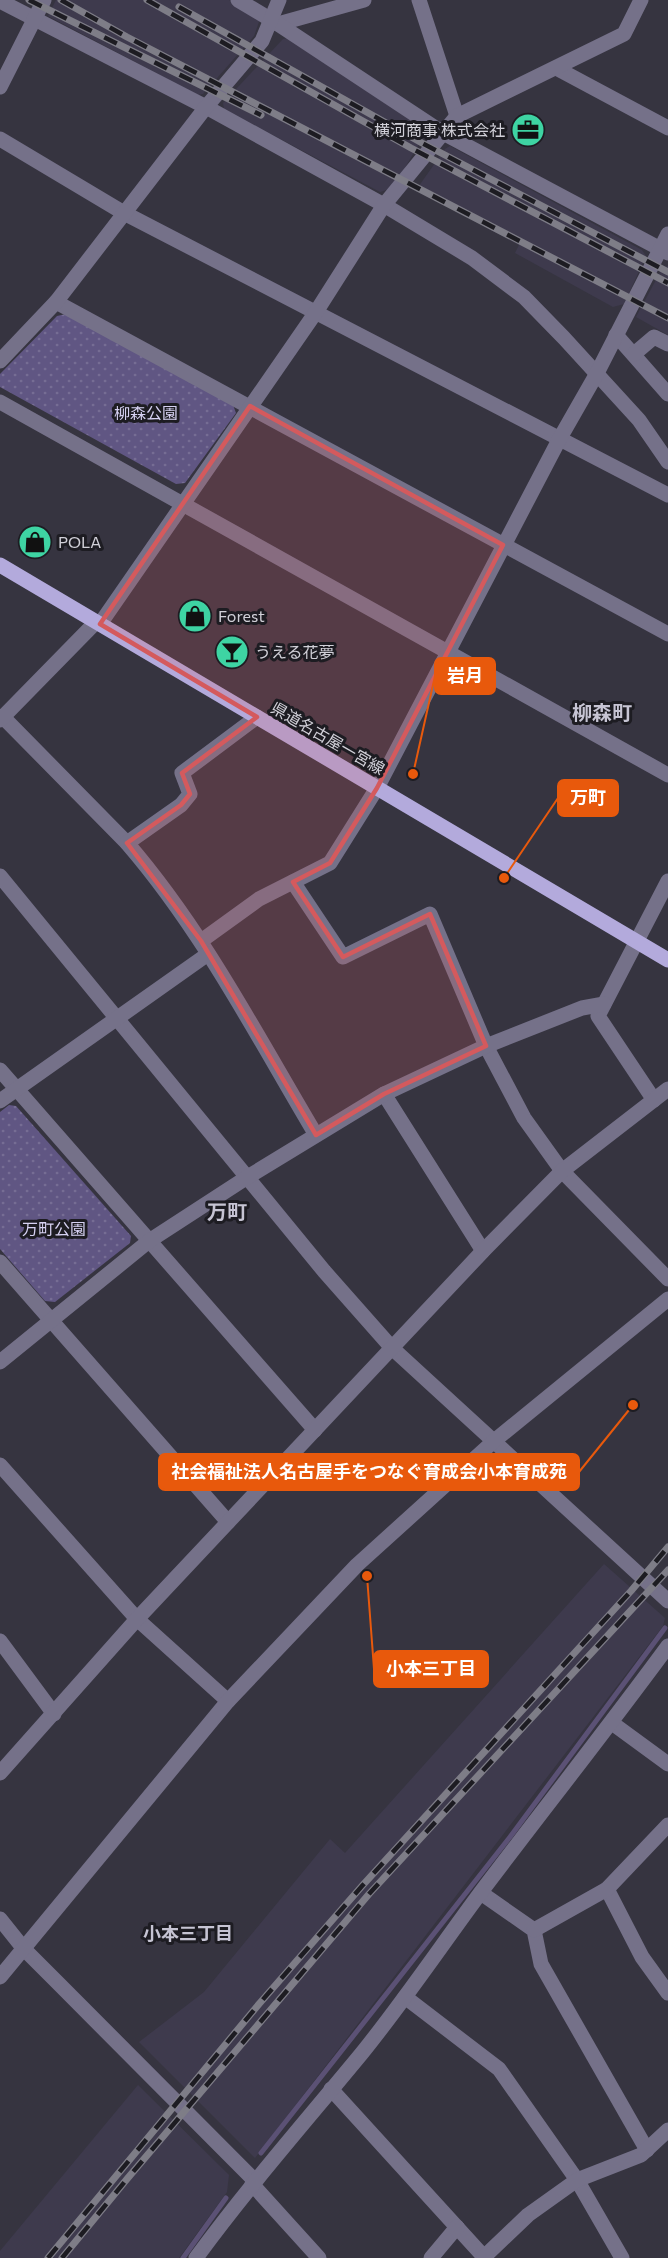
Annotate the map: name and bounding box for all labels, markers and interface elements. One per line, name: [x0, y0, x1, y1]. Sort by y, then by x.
office icon: 横河商事 株式会社: [510, 112, 546, 148]
place label: 横河商事 株式会社: [374, 120, 505, 139]
park label: 柳森公園: [114, 403, 178, 422]
shop icon: POLA: [17, 524, 53, 560]
place label: POLA: [58, 532, 101, 551]
shop icon: Forest: [177, 598, 213, 634]
place label: Forest: [218, 606, 265, 625]
bar icon: うえる花夢: [214, 634, 250, 670]
place label: うえる花夢: [255, 642, 335, 661]
callout: 岩月: [435, 658, 495, 694]
text: 岩月: [447, 664, 483, 686]
street label: 県道名古屋一宮線: [268, 697, 388, 778]
district label: 柳森町: [572, 700, 632, 724]
callout: 万町: [558, 780, 618, 816]
text: 万町: [570, 786, 606, 808]
district label: 万町: [207, 1199, 247, 1223]
park label: 万町公園: [22, 1219, 86, 1238]
callout: 社会福祉法人名古屋手をつなぐ育成会小本育成苑: [159, 1454, 579, 1490]
text: 社会福祉法人名古屋手をつなぐ育成会小本育成苑: [171, 1460, 567, 1482]
callout: 小本三丁目: [374, 1651, 488, 1687]
text: 小本三丁目: [386, 1657, 476, 1679]
district label: 小本三丁目: [143, 1922, 233, 1944]

